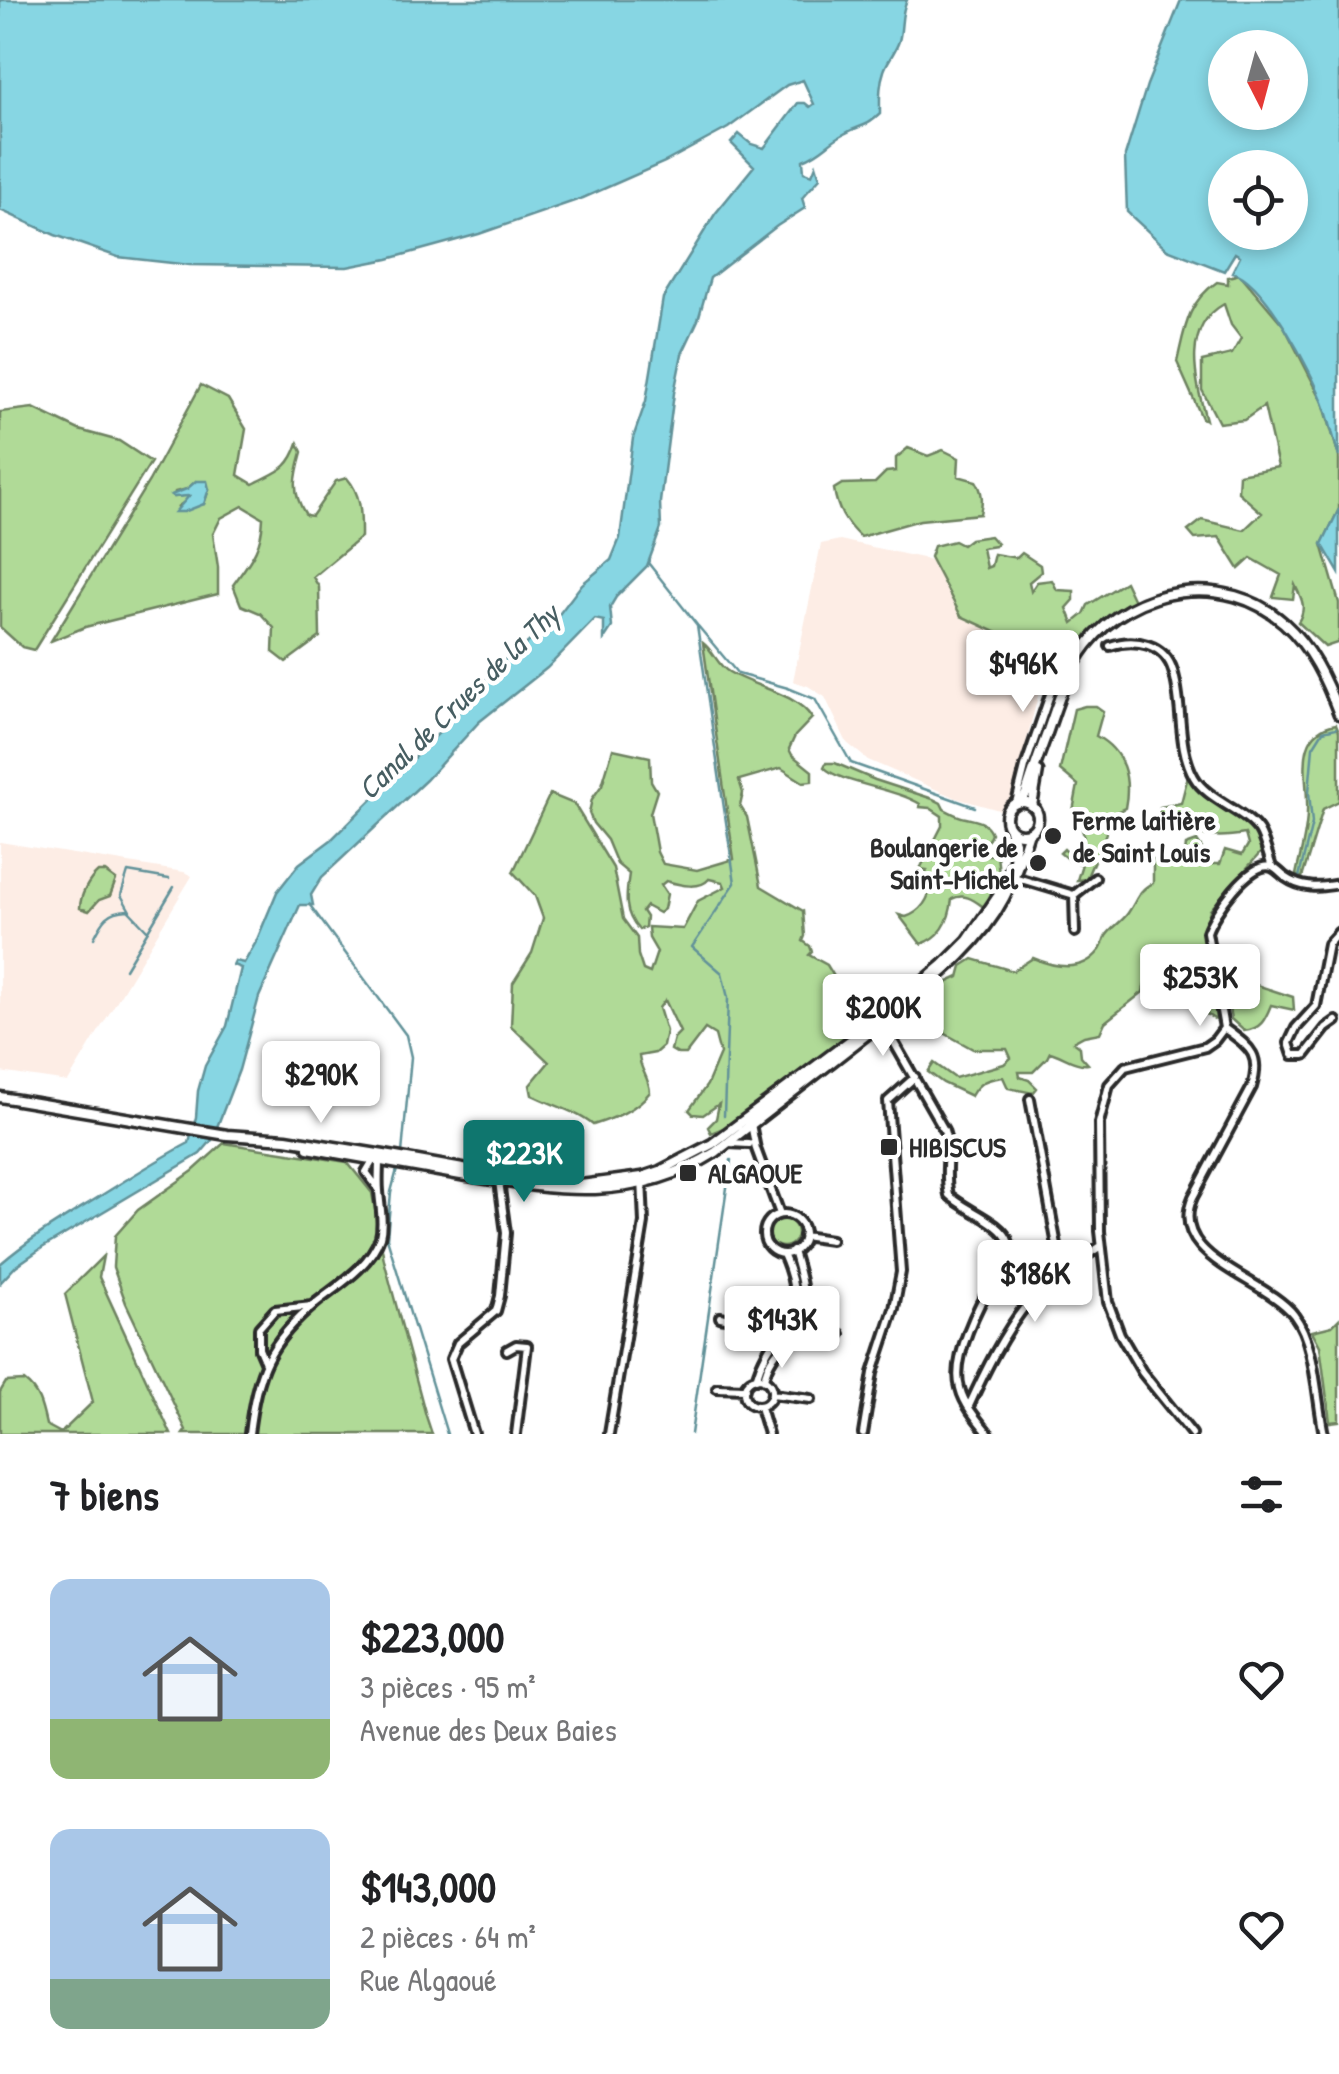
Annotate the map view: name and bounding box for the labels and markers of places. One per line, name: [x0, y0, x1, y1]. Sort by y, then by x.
pin: $496K: [953, 630, 1093, 715]
place label: Ferme laitière de Saint Louis: [1072, 801, 1217, 871]
marker: Ferme laitière de Saint Louis: [1042, 825, 1064, 847]
place label: Boulangerie de Saint-Michel: [870, 828, 1019, 898]
marker: Boulangerie de Saint-Michel: [1027, 852, 1049, 874]
pin: $253K: [1130, 944, 1270, 1029]
pin: $200K: [813, 974, 953, 1059]
pin: $290K: [251, 1041, 391, 1126]
pin: $223K: [454, 1120, 594, 1205]
place label: HIBISCUS: [909, 1128, 1006, 1166]
marker: HIBISCUS: [878, 1136, 900, 1158]
place label: ALGAOUE: [708, 1154, 803, 1192]
marker: ALGAOUE: [677, 1162, 699, 1184]
pin: $186K: [965, 1240, 1105, 1325]
pin: $143K: [712, 1286, 852, 1371]

